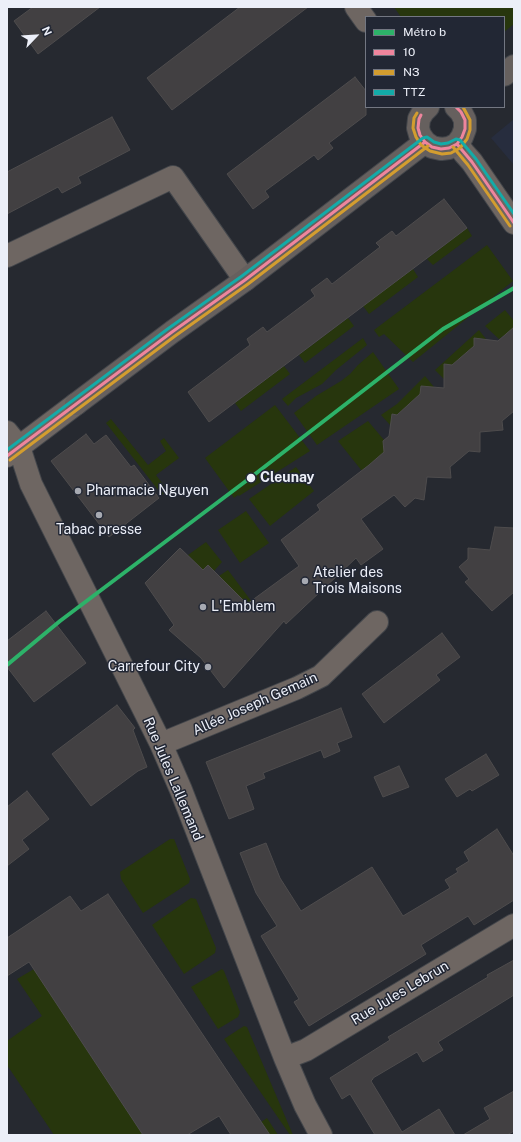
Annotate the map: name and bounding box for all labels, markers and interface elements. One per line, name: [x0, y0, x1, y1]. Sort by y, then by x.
north arrow: [16, 16, 56, 56]
legend: [365, 16, 505, 108]
text: N: [40, 24, 54, 37]
text: Métro b: [403, 25, 446, 39]
text: 10: [403, 45, 415, 59]
text: N3: [403, 65, 420, 79]
text: TTZ: [403, 85, 425, 99]
place label: Cleunay: [260, 470, 314, 486]
marker: Cleunay: [245, 472, 257, 484]
place label: Pharmacie Nguyen: [86, 483, 209, 499]
marker: Pharmacie Nguyen: [73, 486, 83, 496]
marker: Tabac presse: [94, 510, 104, 520]
place label: Tabac presse: [56, 522, 142, 538]
place label: Atelier des Trois Maisons: [313, 565, 402, 598]
marker: Atelier des Trois Maisons: [300, 576, 310, 586]
place label: L'Emblem: [211, 599, 275, 615]
marker: L'Emblem: [198, 602, 208, 612]
place label: Carrefour City: [108, 659, 200, 675]
marker: Carrefour City: [203, 662, 213, 672]
street label: Allée Joseph Gemain: [190, 669, 320, 739]
street label: Rue Jules Lallemand: [139, 715, 207, 843]
street label: Rue Jules Lebrun: [348, 957, 452, 1029]

